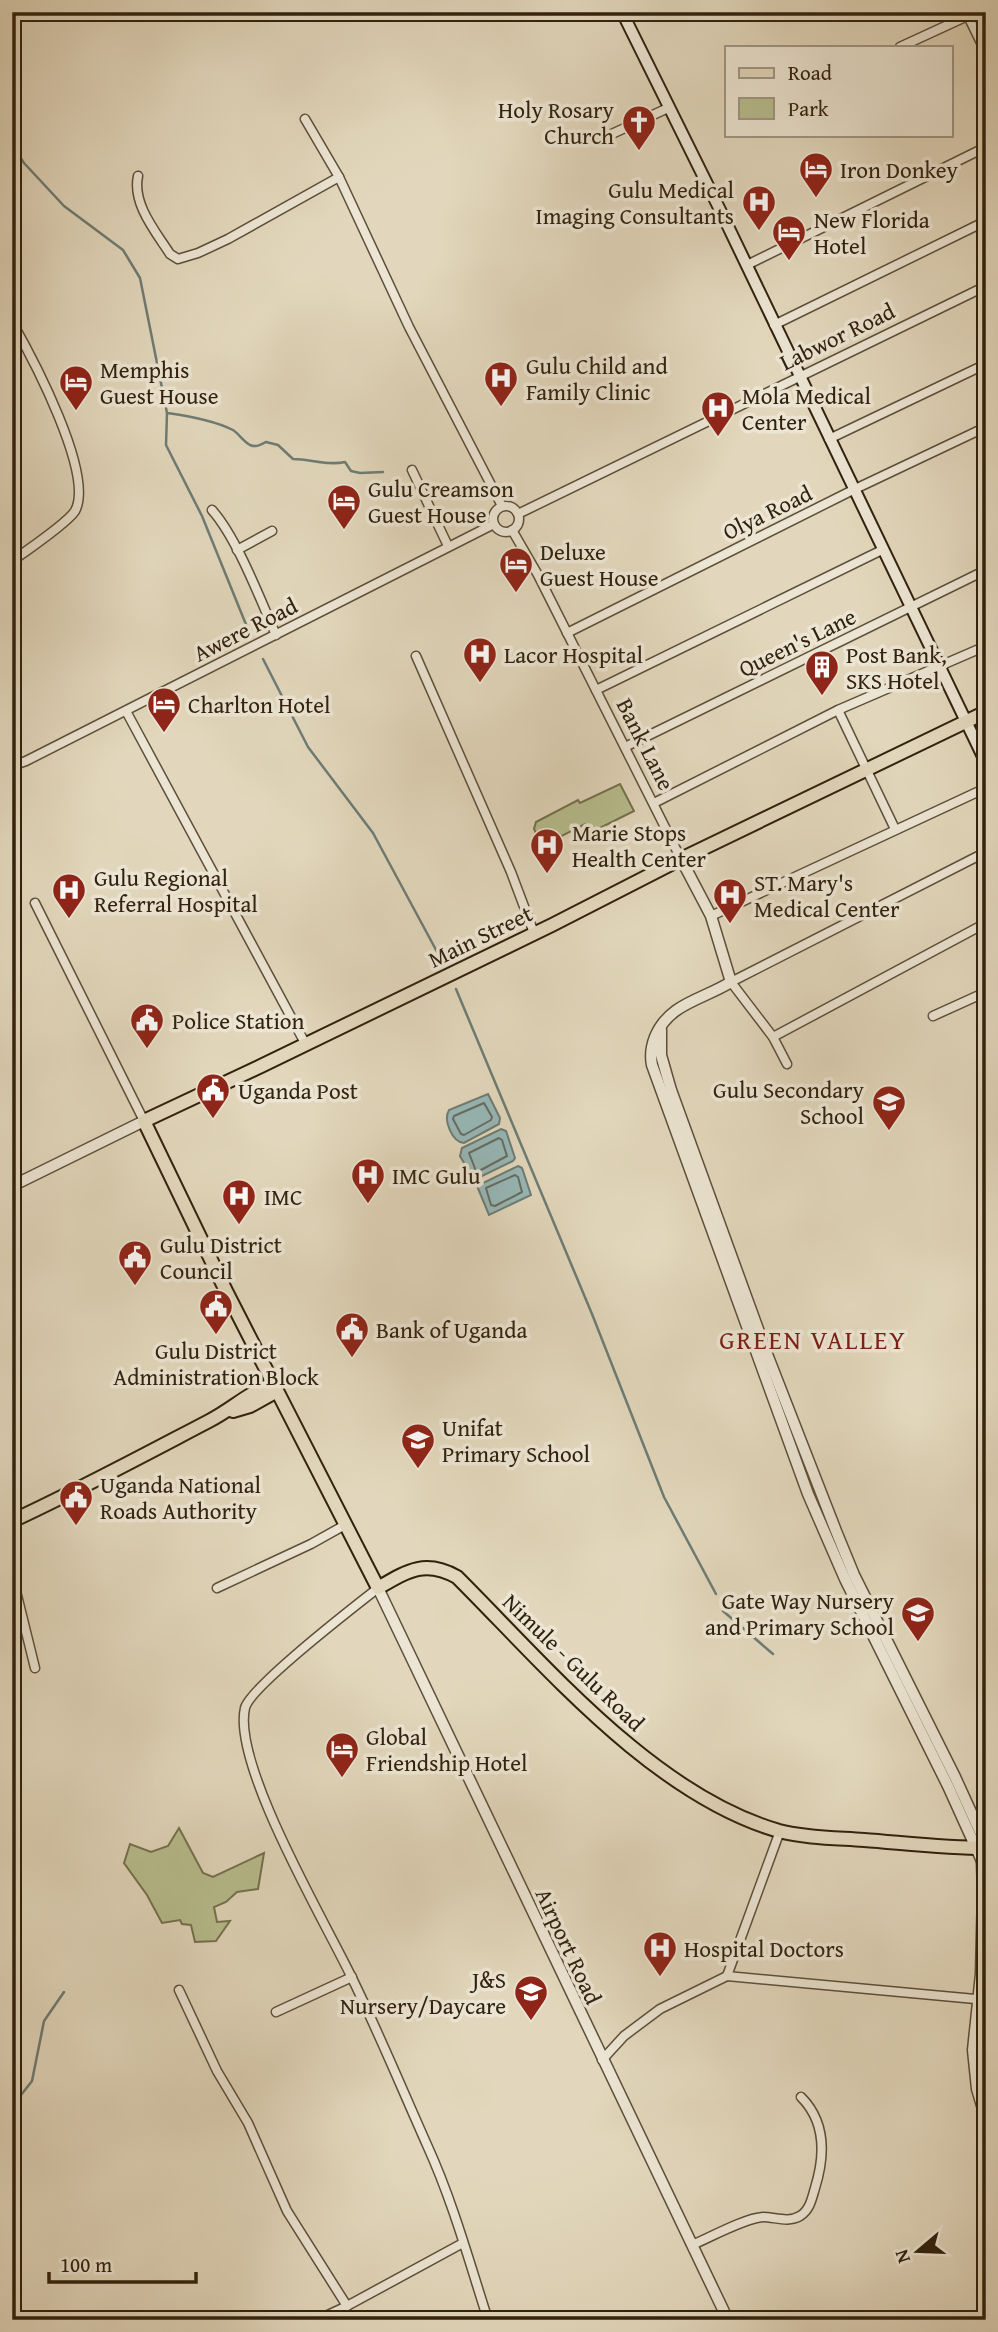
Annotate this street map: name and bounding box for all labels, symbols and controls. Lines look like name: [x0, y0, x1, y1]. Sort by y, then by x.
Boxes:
legend: [725, 46, 953, 136]
text: Road: [788, 57, 833, 88]
place label: Holy Rosary Church: [498, 93, 615, 152]
text: Park: [788, 93, 829, 124]
church icon: Holy Rosary Church: [620, 103, 658, 152]
hotel icon: Iron Donkey: [797, 150, 835, 199]
place label: Iron Donkey: [840, 153, 959, 186]
place label: Gulu Medical Imaging Consultants: [536, 173, 734, 232]
hospital icon: Gulu Medical Imaging Consultants: [740, 183, 778, 232]
place label: New Florida Hotel: [814, 203, 930, 262]
hotel icon: New Florida Hotel: [770, 213, 808, 262]
street label: Labwor Road: [774, 294, 901, 378]
place label: Gulu Child and Family Clinic: [526, 349, 668, 408]
place label: Memphis Guest House: [100, 353, 218, 412]
hospital icon: Gulu Child and Family Clinic: [482, 359, 520, 408]
hotel icon: Memphis Guest House: [57, 363, 95, 412]
place label: Mola Medical Center: [742, 379, 871, 438]
hospital icon: Mola Medical Center: [699, 389, 737, 438]
place label: Gulu Creamson Guest House: [368, 472, 514, 531]
street label: Olya Road: [717, 476, 818, 548]
hotel icon: Gulu Creamson Guest House: [325, 482, 363, 531]
place label: Deluxe Guest House: [540, 535, 658, 594]
hotel icon: Deluxe Guest House: [497, 545, 535, 594]
street label: Awere Road: [187, 588, 303, 669]
street label: Queen's Lane: [733, 599, 861, 685]
hospital icon: Lacor Hospital: [461, 635, 499, 684]
place label: Lacor Hospital: [504, 638, 643, 671]
place label: Post Bank, SKS Hotel: [846, 638, 947, 697]
building icon: Post Bank, SKS Hotel: [803, 648, 841, 697]
hotel icon: Charlton Hotel: [145, 685, 183, 734]
place label: Charlton Hotel: [188, 688, 330, 721]
street label: Bank Lane: [609, 692, 683, 796]
place label: Marie Stops Health Center: [572, 816, 707, 875]
hospital icon: Marie Stops Health Center: [528, 826, 566, 875]
place label: Gulu Regional Referral Hospital: [94, 861, 258, 920]
place label: ST. Mary's Medical Center: [754, 866, 900, 925]
hospital icon: Gulu Regional Referral Hospital: [50, 871, 88, 920]
hospital icon: ST. Mary's Medical Center: [711, 876, 749, 925]
street label: Main Street: [422, 897, 538, 975]
public building icon: Police Station: [128, 1001, 166, 1050]
place label: Police Station: [172, 1004, 305, 1037]
public building icon: Uganda Post: [194, 1071, 232, 1120]
place label: Gulu Secondary School: [713, 1073, 865, 1132]
place label: Uganda Post: [238, 1074, 358, 1107]
school or university icon: Gulu Secondary School: [870, 1083, 908, 1132]
hospital icon: IMC Gulu: [349, 1156, 387, 1205]
place label: IMC Gulu: [392, 1159, 481, 1192]
hospital icon: IMC: [220, 1177, 258, 1226]
place label: IMC: [264, 1180, 302, 1213]
place label: Gulu District Council: [160, 1228, 282, 1287]
public building icon: Gulu District Council: [116, 1238, 154, 1287]
public building icon: Gulu District Administration Block: [197, 1287, 235, 1336]
public building icon: Bank of Uganda: [333, 1310, 371, 1359]
place label: Bank of Uganda: [376, 1313, 527, 1346]
district label: GREEN VALLEY: [719, 1320, 907, 1359]
place label: Gulu District Administration Block: [113, 1334, 319, 1393]
place label: Unifat Primary School: [442, 1411, 590, 1470]
school or university icon: Unifat Primary School: [399, 1421, 437, 1470]
place label: Uganda National Roads Authority: [100, 1468, 261, 1527]
public building icon: Uganda National Roads Authority: [57, 1478, 95, 1527]
place label: Gate Way Nursery and Primary School: [705, 1584, 895, 1643]
street label: Nimule - Gulu Road: [496, 1585, 653, 1739]
school or university icon: Gate Way Nursery and Primary School: [899, 1594, 937, 1643]
place label: Global Friendship Hotel: [366, 1720, 527, 1779]
hotel icon: Global Friendship Hotel: [323, 1730, 361, 1779]
street label: Airport Road: [528, 1882, 611, 2010]
hospital icon: Hospital Doctors: [641, 1929, 679, 1978]
place label: Hospital Doctors: [684, 1932, 844, 1965]
place label: J&S Nursery/Daycare: [340, 1963, 506, 2022]
school or university icon: J&S Nursery/Daycare: [512, 1973, 550, 2022]
north arrow: [883, 2216, 953, 2286]
scale bar: [49, 2241, 196, 2285]
text: N: [887, 2246, 917, 2267]
text: 100 m: [60, 2249, 112, 2280]

